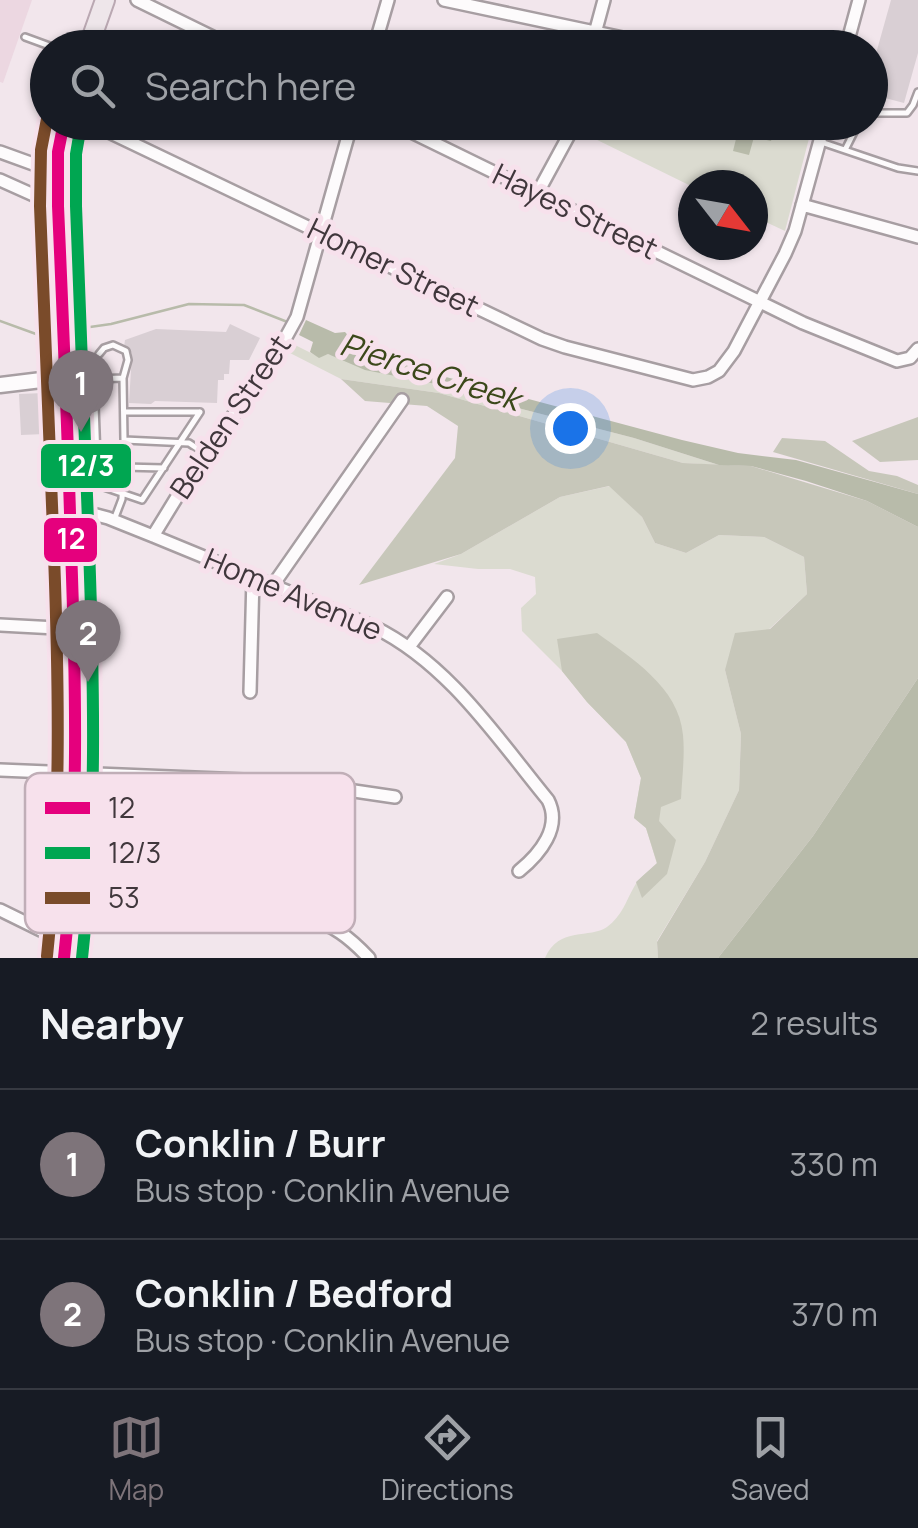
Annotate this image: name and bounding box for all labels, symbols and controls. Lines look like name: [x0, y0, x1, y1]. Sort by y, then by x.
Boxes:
search box: [30, 30, 888, 140]
icon: search: [65, 58, 120, 113]
text: Search here: [145, 59, 356, 111]
street label: Hayes Street: [486, 153, 665, 268]
north arrow: [678, 170, 768, 260]
street label: Homer Street: [301, 207, 486, 326]
water label: Pierce Creek: [335, 321, 530, 422]
street label: Belden Street: [160, 326, 300, 506]
pin: 1: [48, 350, 114, 432]
your location: [545, 403, 596, 454]
line badge: 12/3: [39, 442, 133, 490]
text: 12/3: [57, 446, 115, 484]
line badge: 12: [42, 516, 99, 564]
text: 12: [57, 519, 85, 557]
street label: Home Avenue: [198, 538, 389, 650]
pin: 2: [56, 600, 120, 682]
legend: [25, 773, 355, 933]
text: 12: [108, 788, 135, 826]
text: 12/3: [108, 833, 161, 871]
text: 53: [108, 878, 140, 916]
text: Nearby: [40, 994, 184, 1052]
text: 2 results: [751, 1001, 878, 1045]
text: Conklin / Burr: [135, 1116, 386, 1168]
text: 1: [65, 1142, 80, 1186]
text: 330 m: [790, 1142, 878, 1186]
text: Bus stop · Conklin Avenue: [135, 1168, 510, 1212]
text: Conklin / Bedford: [135, 1266, 453, 1318]
text: 2: [63, 1292, 82, 1336]
text: 370 m: [791, 1292, 878, 1336]
text: Bus stop · Conklin Avenue: [135, 1318, 510, 1362]
tab: Map: [108, 1410, 164, 1508]
tab: Directions: [381, 1410, 514, 1508]
tab: Saved: [731, 1410, 810, 1508]

